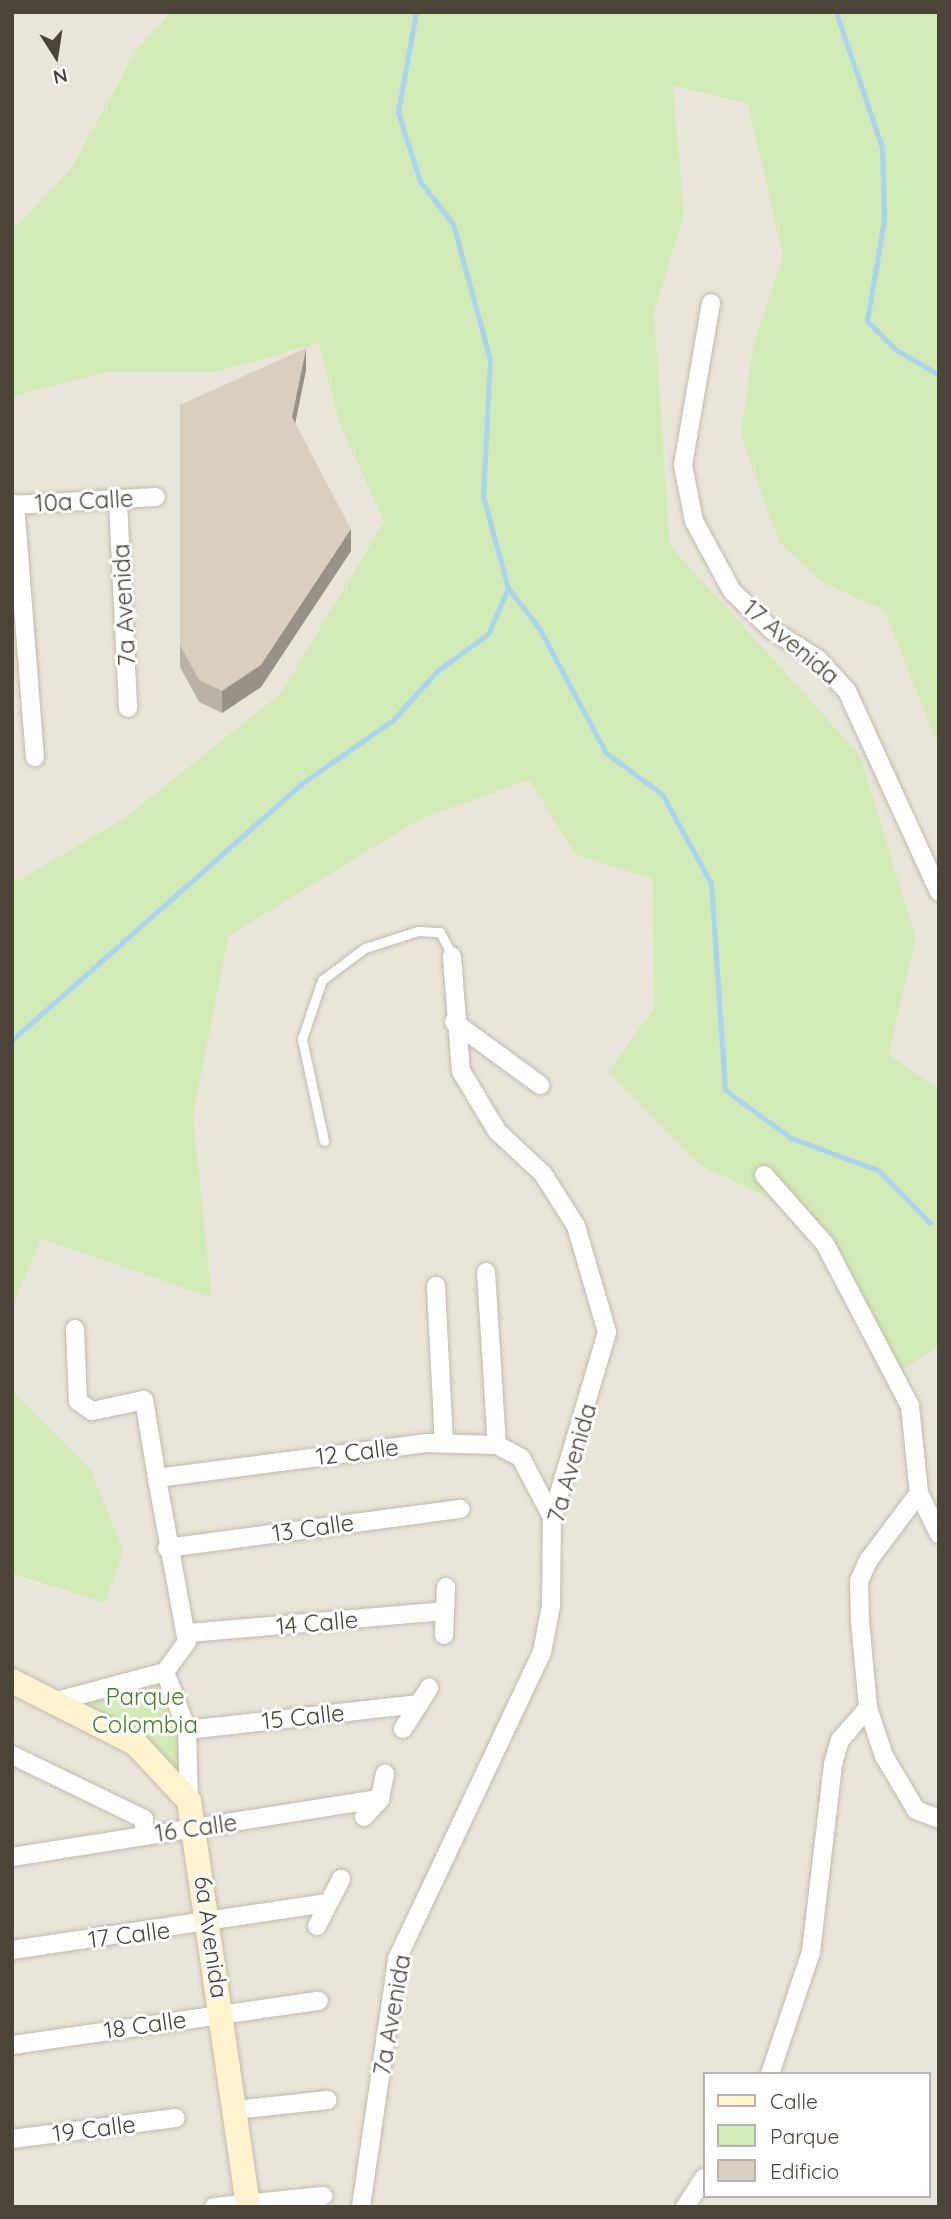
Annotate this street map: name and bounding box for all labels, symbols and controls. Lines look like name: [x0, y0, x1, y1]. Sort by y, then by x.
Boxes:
north arrow: [21, 21, 91, 91]
text: N: [51, 63, 70, 90]
street label: 10a Calle: [34, 484, 134, 518]
street label: 7a Avenida: [106, 543, 142, 667]
street label: 17 Avenida: [737, 593, 845, 691]
street label: 7a Avenida: [541, 1400, 603, 1526]
street label: 12 Calle: [314, 1433, 400, 1471]
street label: 13 Calle: [270, 1508, 356, 1548]
street label: 14 Calle: [275, 1605, 359, 1641]
park label: Parque Colombia: [92, 1683, 198, 1739]
street label: 15 Calle: [260, 1698, 346, 1736]
street label: 16 Calle: [153, 1808, 239, 1848]
street label: 6a Avenida: [188, 1874, 234, 2000]
street label: 17 Calle: [86, 1916, 172, 1954]
street label: 7a Avenida: [367, 1952, 417, 2078]
street label: 18 Calle: [102, 2005, 188, 2045]
legend: [702, 2072, 930, 2198]
text: Calle: [770, 2088, 818, 2114]
street label: 19 Calle: [51, 2110, 137, 2148]
text: Parque: [770, 2123, 839, 2149]
text: Edificio: [770, 2158, 839, 2184]

